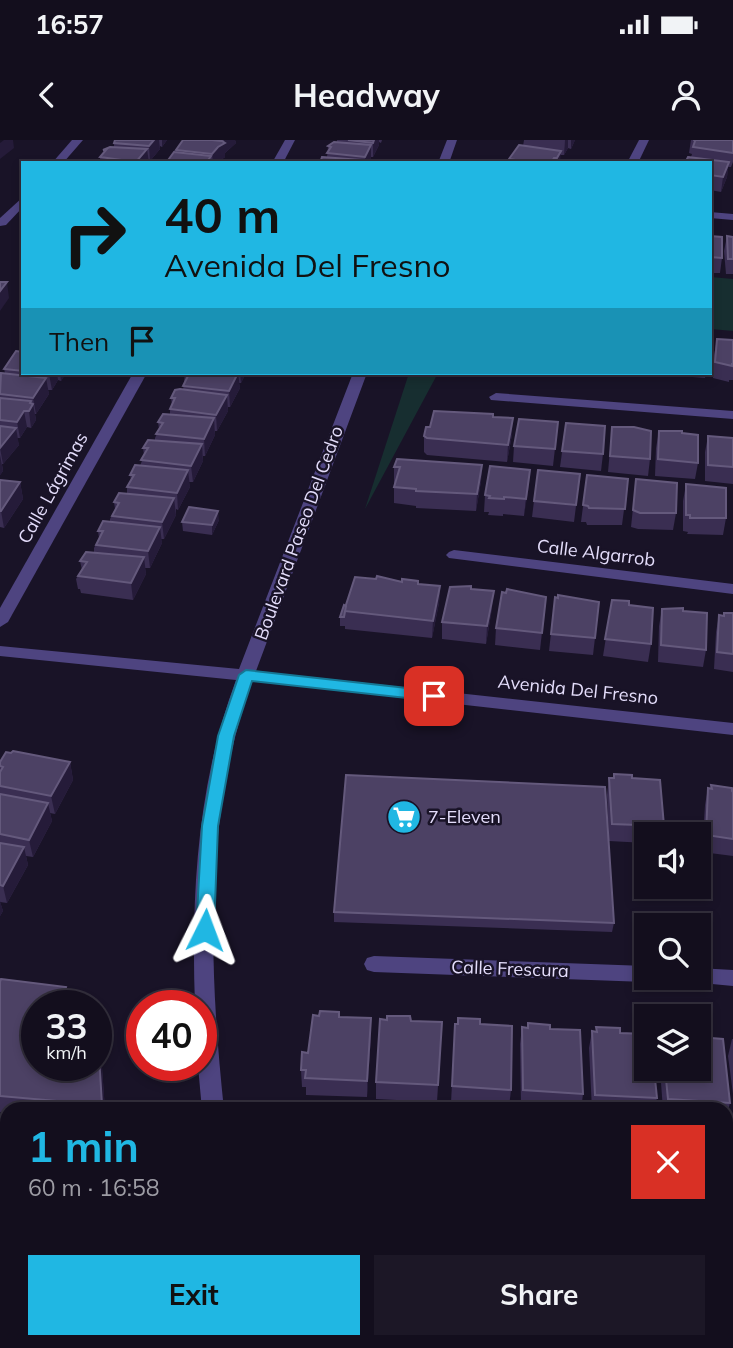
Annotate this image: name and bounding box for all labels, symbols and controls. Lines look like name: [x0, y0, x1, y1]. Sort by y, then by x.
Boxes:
text: 16:57: [35, 8, 104, 41]
text: Headway: [293, 75, 440, 115]
icon: back: [28, 76, 66, 114]
icon: person: [667, 76, 705, 114]
text: 40 m: [164, 184, 280, 245]
icon: right: [49, 189, 140, 280]
text: Avenida Del Fresno: [164, 245, 451, 285]
icon: arrive: [123, 322, 161, 360]
text: Then: [49, 325, 109, 358]
street label: Boulevard Paseo Del Cedro: [249, 423, 348, 643]
street label: Calle Lágrimas: [13, 428, 93, 547]
street label: Calle Algarrob: [536, 534, 657, 571]
pin: [404, 666, 464, 726]
street label: Avenida Del Fresno: [497, 670, 659, 709]
icon: arrive: [415, 677, 453, 715]
supermarket icon: 7-Eleven: [385, 798, 423, 836]
place label: 7-Eleven: [428, 805, 501, 828]
map controls: [634, 822, 711, 1081]
button: sound: [634, 822, 711, 899]
position arrow: [168, 893, 242, 967]
button: search: [634, 913, 711, 990]
street label: Calle Frescura: [451, 955, 569, 982]
speed limit sign: 40: [126, 990, 217, 1081]
text: 33: [45, 1004, 88, 1048]
button: layers: [634, 1004, 711, 1081]
text: km/h: [46, 1041, 87, 1064]
text: 1 min: [28, 1120, 139, 1173]
button: close: [631, 1125, 705, 1199]
text: 60 m · 16:58: [28, 1173, 160, 1202]
button: Exit: [28, 1255, 360, 1335]
button: Share: [374, 1255, 705, 1335]

